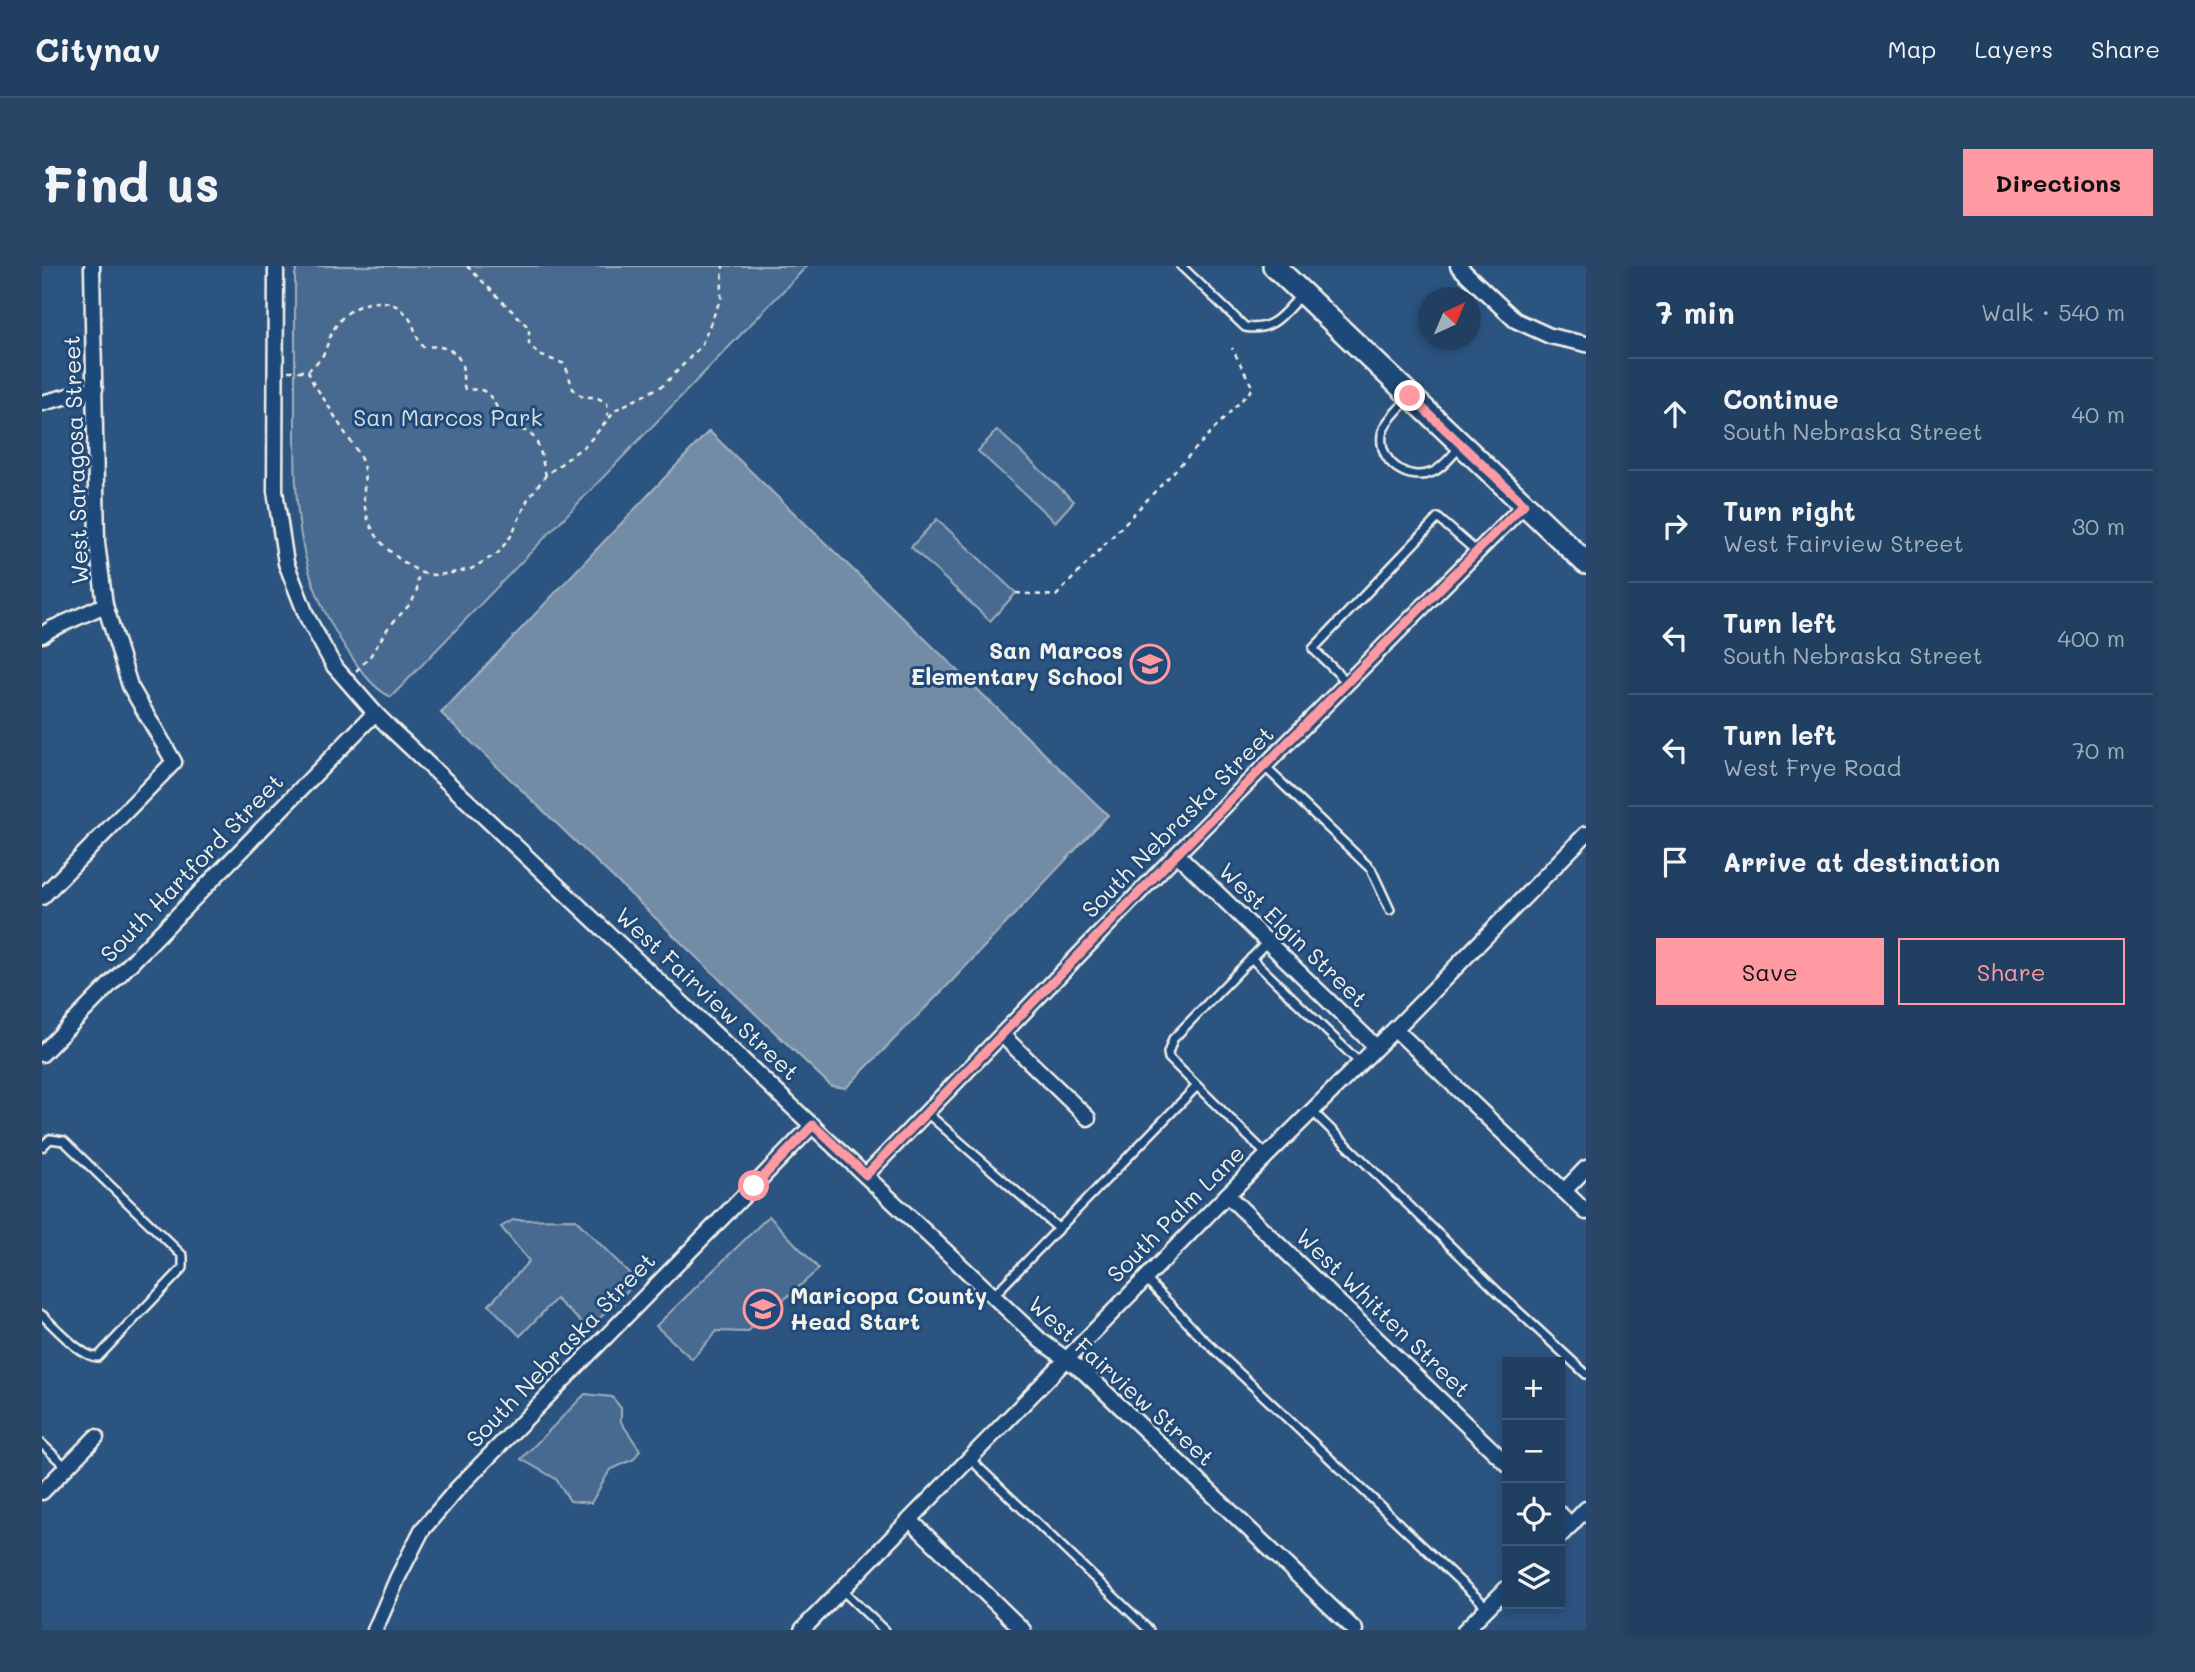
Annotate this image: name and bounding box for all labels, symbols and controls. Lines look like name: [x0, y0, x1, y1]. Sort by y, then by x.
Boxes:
text: Citynav: [35, 27, 160, 70]
text: Map: [1888, 33, 1936, 64]
text: Layers: [1974, 33, 2053, 64]
text: Share: [2091, 33, 2160, 64]
button: Directions: [1963, 149, 2153, 216]
text: Find us: [42, 151, 220, 214]
north arrow: [1418, 287, 1481, 350]
text: 7 min: [1656, 292, 1735, 332]
text: Walk · 540 m: [1981, 297, 2125, 327]
street label: West Saragosa Street: [56, 335, 94, 585]
route end: [1394, 380, 1425, 411]
text: Continue: [1723, 382, 1839, 416]
icon: ahead: [1656, 395, 1694, 433]
text: 40 m: [2072, 399, 2125, 429]
park label: San Marcos Park: [353, 402, 543, 432]
text: South Nebraska Street: [1723, 416, 1983, 446]
text: Turn right: [1723, 494, 1856, 528]
icon: right: [1656, 507, 1694, 545]
text: 30 m: [2072, 511, 2125, 541]
text: West Fairview Street: [1723, 528, 1964, 558]
text: Turn left: [1723, 606, 1836, 640]
icon: left: [1656, 619, 1694, 657]
text: 400 m: [2057, 623, 2125, 653]
place label: San Marcos Elementary School: [910, 635, 1123, 691]
text: South Nebraska Street: [1723, 640, 1983, 670]
school or university icon: San Marcos Elementary School: [1129, 643, 1171, 685]
text: Turn left: [1723, 718, 1836, 752]
street label: South Nebraska Street: [1075, 719, 1280, 924]
icon: left: [1656, 731, 1694, 769]
text: 70 m: [2072, 735, 2125, 765]
text: West Frye Road: [1723, 752, 1901, 782]
street label: South Hartford Street: [93, 766, 289, 968]
icon: arrive: [1656, 843, 1694, 881]
text: Arrive at destination: [1723, 845, 2000, 879]
street label: West Elgin Street: [1213, 856, 1375, 1013]
street label: West Fairview Street: [609, 900, 806, 1086]
button: Save: [1656, 938, 1884, 1005]
button: Share: [1898, 938, 2125, 1005]
street label: South Palm Lane: [1100, 1138, 1251, 1289]
route start: [738, 1170, 769, 1201]
street label: West Whitten Street: [1290, 1221, 1477, 1403]
street label: South Nebraska Street: [459, 1245, 661, 1453]
place label: Maricopa County Head Start: [790, 1280, 987, 1336]
school or university icon: Maricopa County Head Start: [742, 1288, 784, 1330]
street label: West Fairview Street: [1022, 1289, 1221, 1472]
map controls: [1502, 1357, 1565, 1609]
button: +: [1502, 1357, 1565, 1420]
button: −: [1502, 1420, 1565, 1483]
button: locate: [1502, 1483, 1565, 1546]
button: layers: [1502, 1546, 1565, 1609]

